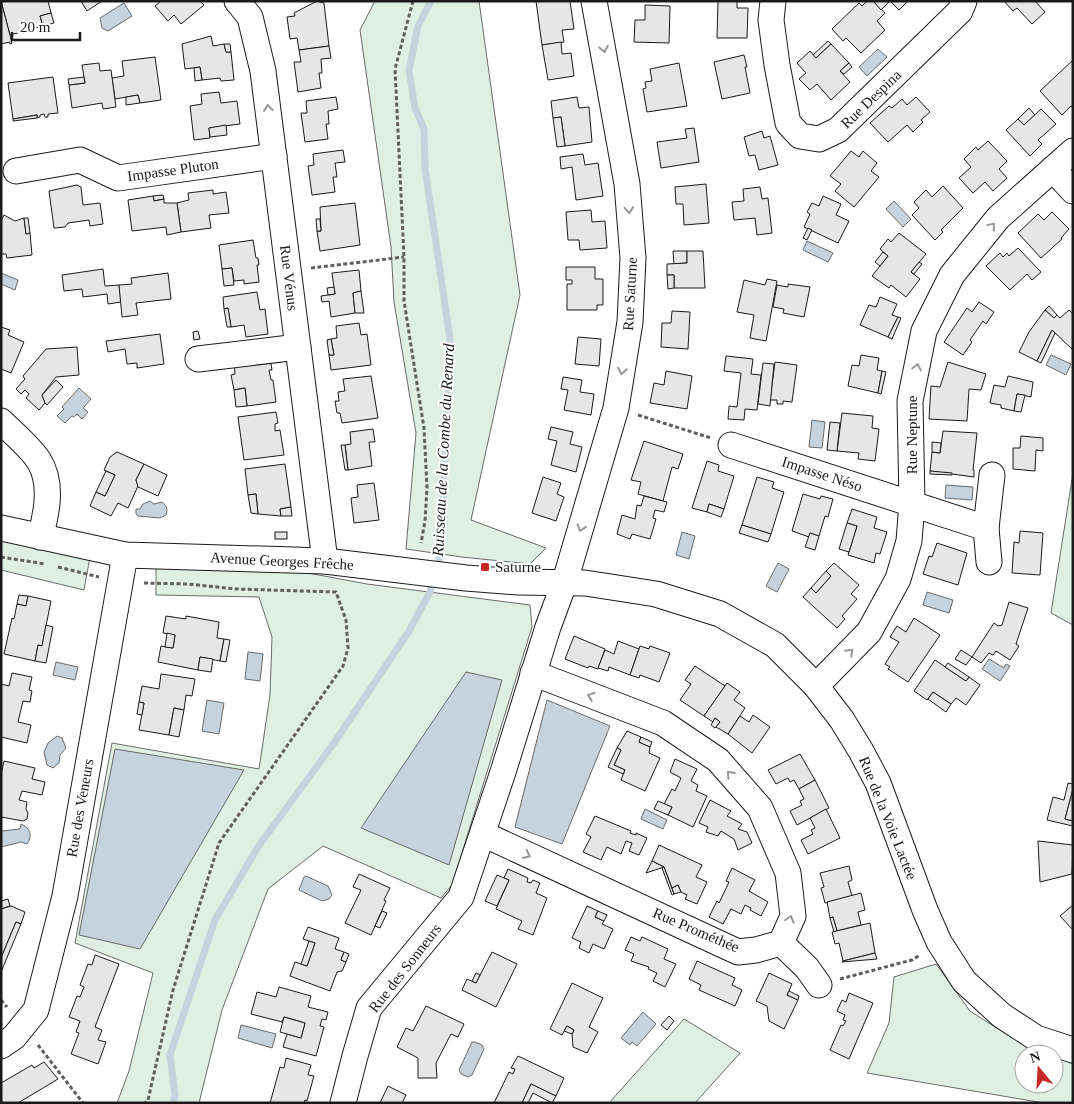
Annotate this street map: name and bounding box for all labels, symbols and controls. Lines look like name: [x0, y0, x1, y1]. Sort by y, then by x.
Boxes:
scale bar: [12, 10, 80, 42]
text: 20 m: [20, 19, 51, 35]
one-way arrow: [598, 45, 608, 54]
street label: Rue Despina: [838, 66, 905, 132]
one-way arrow: [263, 104, 274, 112]
street label: Impasse Pluton: [126, 156, 220, 184]
one-way arrow: [623, 206, 634, 214]
one-way arrow: [987, 223, 995, 232]
street label: Rue Vénus: [277, 244, 301, 312]
street label: Rue Saturne: [620, 256, 640, 331]
water label: Ruisseau de la Combe du Renard: [429, 342, 457, 558]
one-way arrow: [911, 362, 922, 371]
one-way arrow: [617, 368, 628, 376]
street label: Rue Neptune: [904, 395, 920, 474]
street label: Impasse Néso: [780, 453, 864, 495]
one-way arrow: [577, 524, 587, 532]
street label: Avenue Georges Frêche: [210, 549, 354, 573]
place label: Saturne: [495, 559, 541, 575]
marker: Saturne: [479, 561, 491, 573]
one-way arrow: [845, 648, 854, 657]
one-way arrow: [587, 691, 595, 701]
street label: Rue de la Voie Lactée: [856, 754, 920, 882]
street label: Rue des Veneurs: [63, 757, 97, 858]
one-way arrow: [727, 771, 736, 780]
one-way arrow: [522, 848, 531, 859]
street label: Rue Prométhée: [651, 905, 742, 955]
one-way arrow: [785, 915, 795, 924]
street label: Rue des Sonneurs: [366, 921, 444, 1015]
north arrow: [1014, 1044, 1064, 1094]
text: N: [1028, 1048, 1042, 1066]

